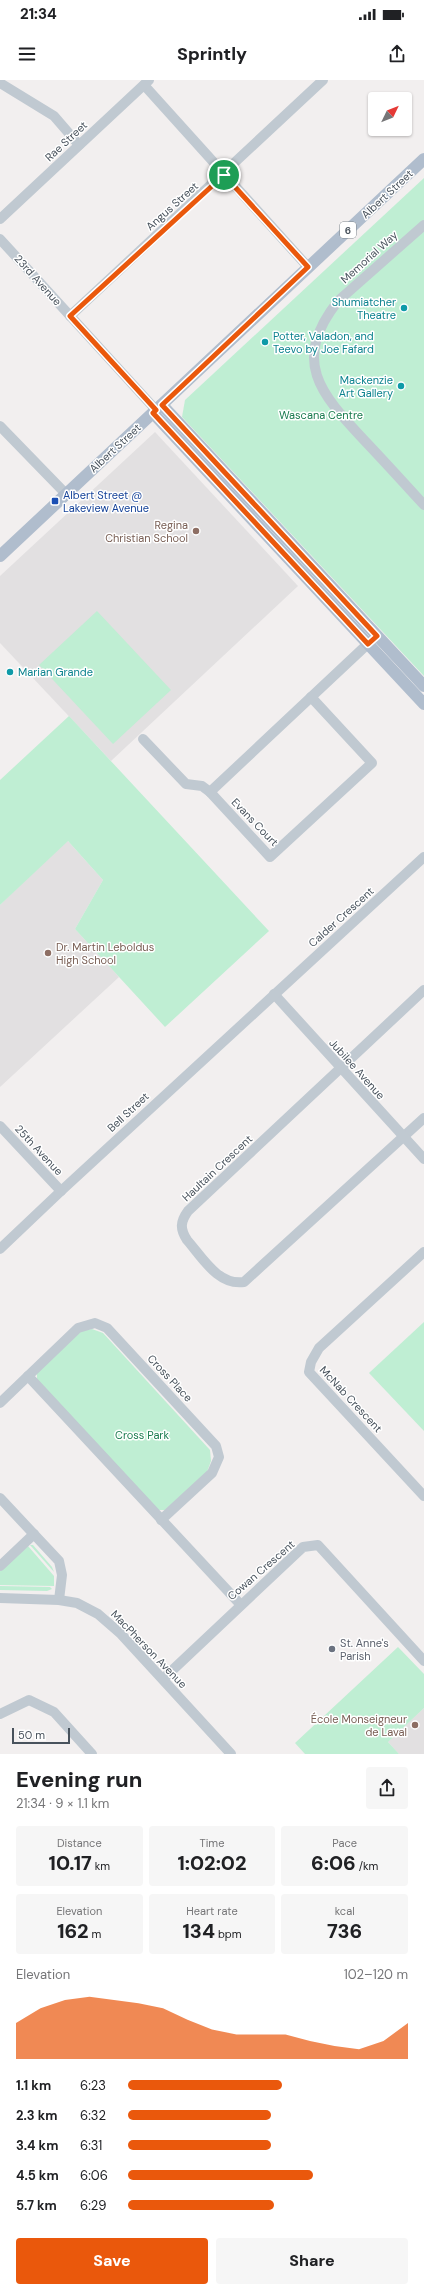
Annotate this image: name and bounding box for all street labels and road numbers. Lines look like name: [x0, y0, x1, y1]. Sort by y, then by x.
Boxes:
street label: Rae Street: [42, 118, 90, 164]
street label: Albert Street: [358, 167, 416, 221]
street label: Angus Street: [143, 179, 201, 233]
road number: 6: [340, 222, 356, 238]
street label: Memorial Way: [338, 228, 400, 286]
street label: 23rd Avenue: [11, 252, 65, 308]
street label: Albert Street: [86, 421, 144, 475]
street label: Evans Court: [229, 795, 281, 849]
street label: Calder Crescent: [305, 884, 377, 950]
street label: Jubilee Avenue: [326, 1036, 388, 1102]
street label: Bell Street: [104, 1089, 152, 1135]
street label: 25th Avenue: [12, 1122, 66, 1178]
street label: Haultain Crescent: [179, 1132, 255, 1204]
street label: Cross Place: [145, 1351, 195, 1405]
street label: McNab Crescent: [317, 1363, 385, 1435]
street label: Cowan Crescent: [225, 1537, 297, 1603]
street label: MacPherson Avenue: [108, 1607, 190, 1691]

